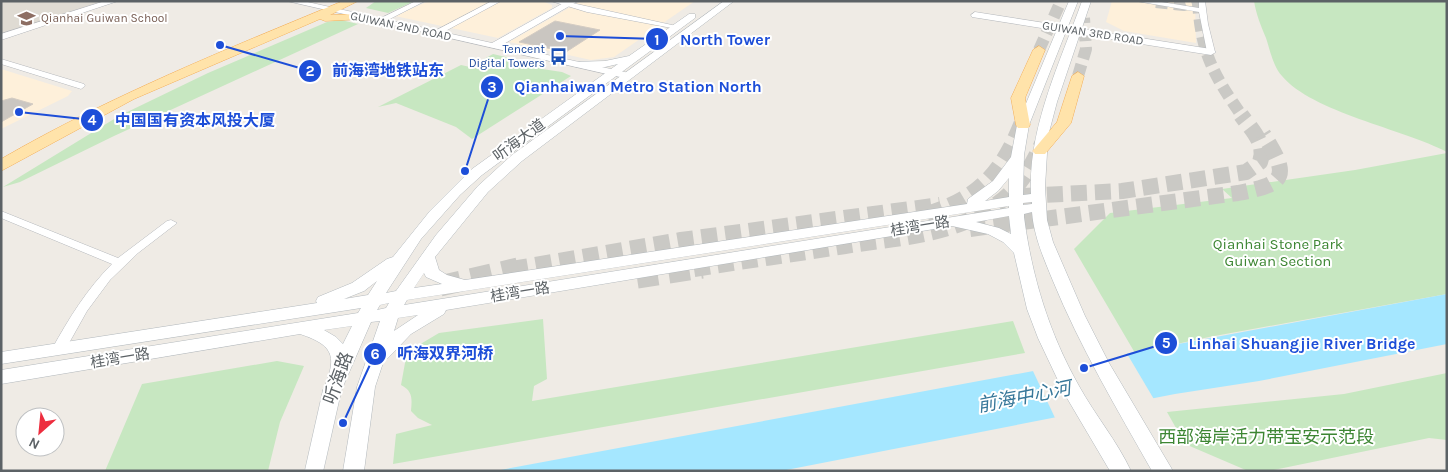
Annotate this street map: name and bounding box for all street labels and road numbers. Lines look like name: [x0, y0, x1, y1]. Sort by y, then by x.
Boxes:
street label: GUIWAN 2ND ROAD: [349, 8, 453, 44]
street label: GUIWAN 3RD ROAD: [1041, 18, 1145, 48]
street label: 听海大道: [489, 115, 549, 165]
street label: 桂湾一路: [889, 212, 951, 240]
street label: 桂湾一路: [489, 278, 551, 306]
street label: 桂湾一路: [89, 344, 151, 372]
street label: 听海路: [318, 349, 358, 407]

